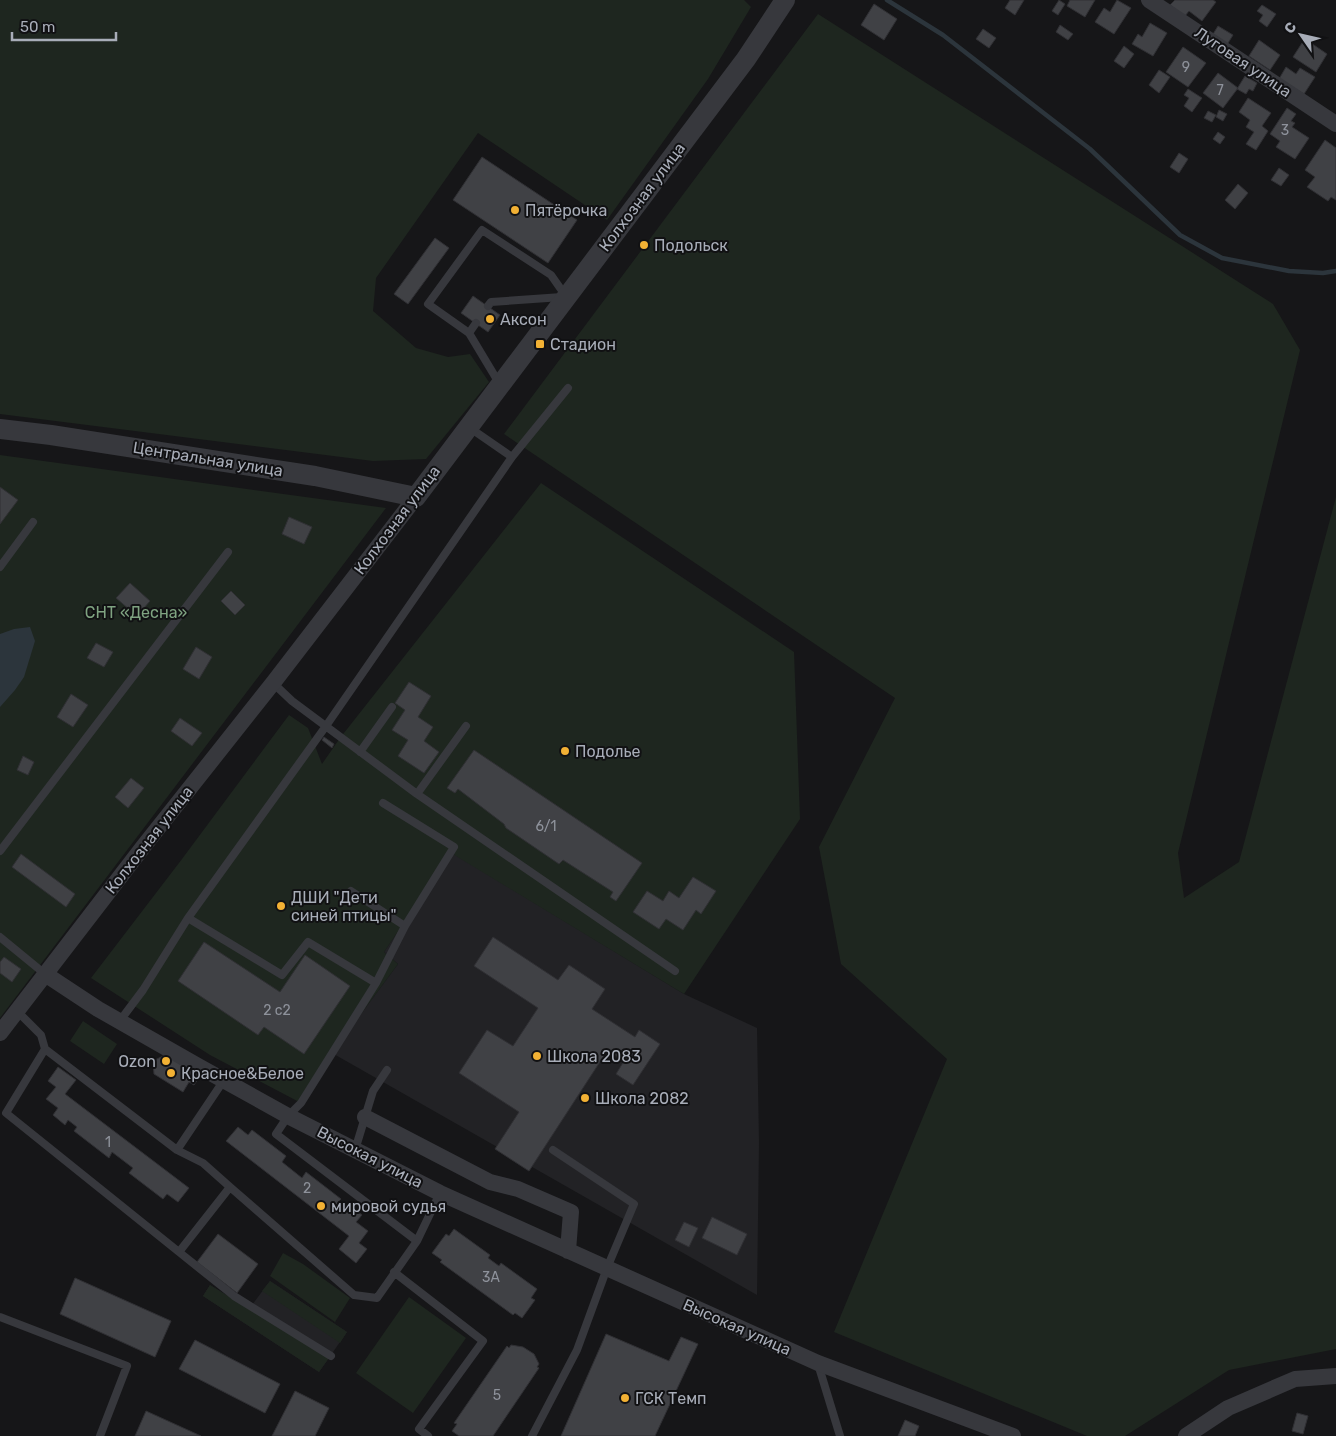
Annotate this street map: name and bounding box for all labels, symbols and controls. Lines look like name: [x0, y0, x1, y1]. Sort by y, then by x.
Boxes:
scale bar: [12, 10, 116, 42]
north arrow: [1276, 10, 1326, 60]
text: 50 m: [20, 18, 55, 36]
text: С: [1281, 19, 1301, 37]
street label: Луговая улица: [1191, 23, 1295, 101]
house number: 9: [1182, 59, 1190, 76]
house number: 7: [1216, 82, 1224, 99]
house number: 3: [1281, 122, 1289, 139]
street label: Колхозная улица: [595, 139, 689, 255]
place label: Пятёрочка: [525, 201, 607, 220]
marker: Пятёрочка: [509, 204, 521, 216]
place label: Подольск: [654, 236, 728, 255]
marker: Подольск: [638, 239, 650, 251]
place label: Аксон: [500, 310, 547, 329]
marker: Аксон: [484, 313, 496, 325]
place label: Стадион: [550, 335, 616, 354]
marker: Стадион: [534, 338, 546, 350]
street label: Центральная улица: [132, 438, 284, 480]
street label: Колхозная улица: [350, 462, 444, 578]
park label: СНТ «Десна»: [85, 603, 187, 622]
place label: Подолье: [575, 742, 641, 761]
marker: Подолье: [559, 745, 571, 757]
street label: Колхозная улица: [101, 782, 197, 898]
house number: 6/1: [535, 818, 557, 835]
place label: ДШИ "Дети синей птицы": [291, 888, 396, 925]
marker: ДШИ "Дети синей птицы": [275, 900, 287, 912]
house number: 2 с2: [263, 1002, 291, 1019]
place label: Школа 2083: [547, 1047, 641, 1066]
marker: Школа 2083: [531, 1050, 543, 1062]
place label: Ozon: [118, 1052, 156, 1071]
marker: Ozon: [160, 1055, 172, 1067]
place label: Красное&Белое: [181, 1064, 304, 1083]
marker: Красное&Белое: [165, 1067, 177, 1079]
place label: Школа 2082: [595, 1089, 689, 1108]
marker: Школа 2082: [579, 1092, 591, 1104]
street label: Высокая улица: [314, 1122, 426, 1192]
house number: 1: [105, 1134, 111, 1151]
house number: 2: [303, 1180, 311, 1197]
place label: мировой судья: [331, 1197, 446, 1216]
marker: мировой судья: [315, 1200, 327, 1212]
house number: 3А: [482, 1269, 501, 1286]
street label: Высокая улица: [680, 1295, 794, 1359]
house number: 5: [493, 1387, 501, 1404]
place label: ГСК Темп: [635, 1389, 707, 1408]
marker: ГСК Темп: [619, 1392, 631, 1404]

